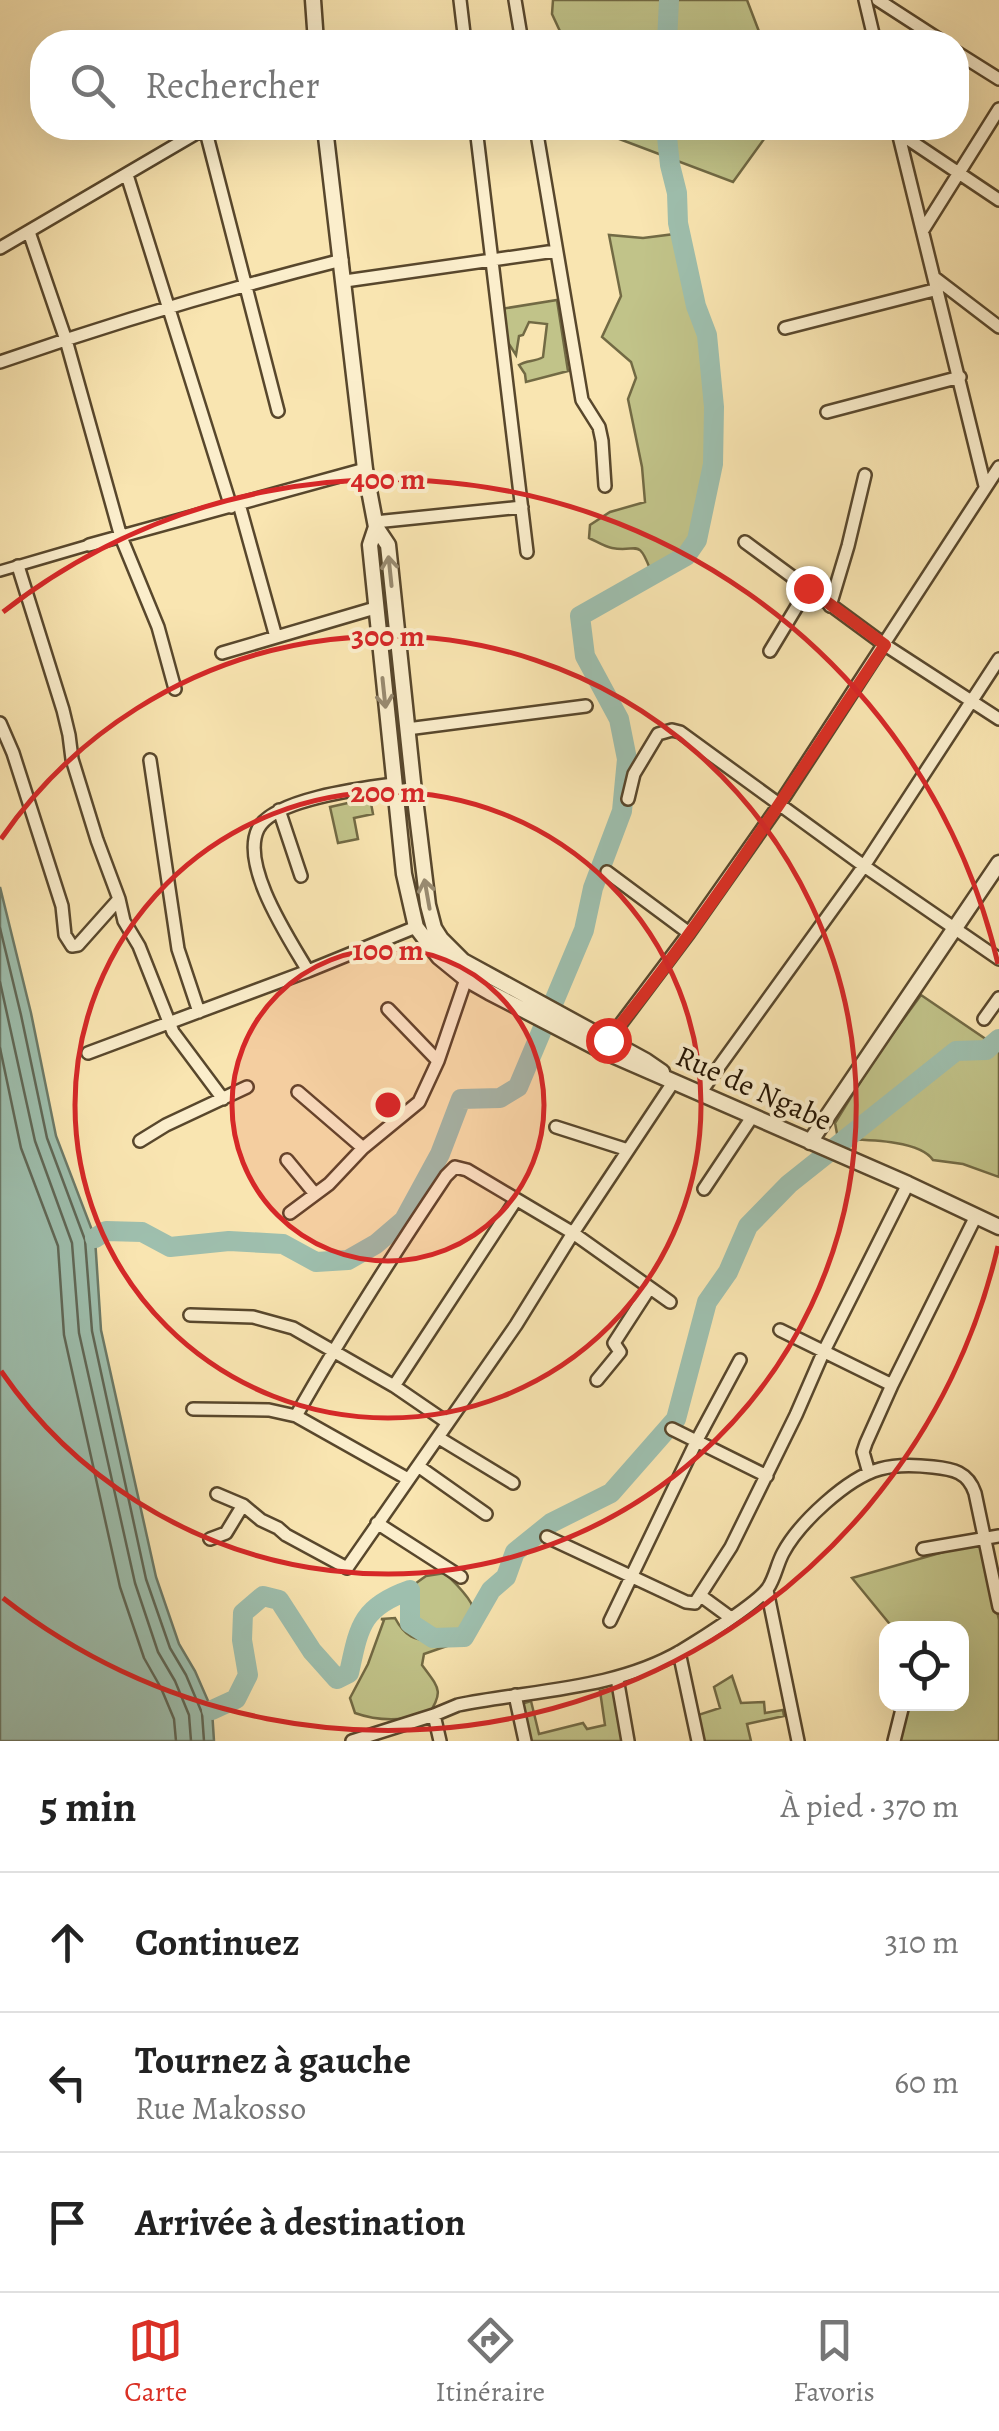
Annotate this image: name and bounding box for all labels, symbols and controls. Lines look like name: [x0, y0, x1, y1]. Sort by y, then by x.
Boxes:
search box: [30, 30, 969, 140]
icon: search: [65, 58, 120, 113]
text: Rechercher: [145, 59, 320, 111]
text: 400 m: [351, 459, 425, 499]
one-way arrow: [380, 555, 399, 587]
route end: [786, 566, 832, 612]
text: 300 m: [351, 616, 425, 656]
one-way arrow: [375, 676, 394, 708]
text: 200 m: [350, 772, 426, 812]
one-way arrow: [417, 878, 436, 910]
text: 100 m: [352, 930, 424, 970]
route start: [586, 1018, 632, 1064]
street label: Rue de Ngabe: [670, 1036, 838, 1140]
centre of rings: [370, 1087, 406, 1123]
map controls: [879, 1621, 969, 1711]
button: locate: [879, 1621, 969, 1711]
text: 5 min: [40, 1778, 136, 1835]
text: À pied · 370 m: [781, 1784, 959, 1828]
icon: ahead: [40, 1915, 95, 1970]
text: Continuez: [135, 1916, 300, 1968]
text: 310 m: [885, 1920, 959, 1964]
text: Tournez à gauche: [135, 2034, 411, 2086]
icon: left: [40, 2055, 95, 2110]
text: 60 m: [894, 2060, 959, 2104]
text: Rue Makosso: [135, 2086, 306, 2130]
icon: arrive: [40, 2195, 95, 2250]
text: Arrivée à destination: [135, 2196, 466, 2248]
tab: Carte: [124, 2313, 187, 2411]
tab: Itinéraire: [436, 2313, 545, 2411]
tab: Favoris: [793, 2313, 875, 2411]

